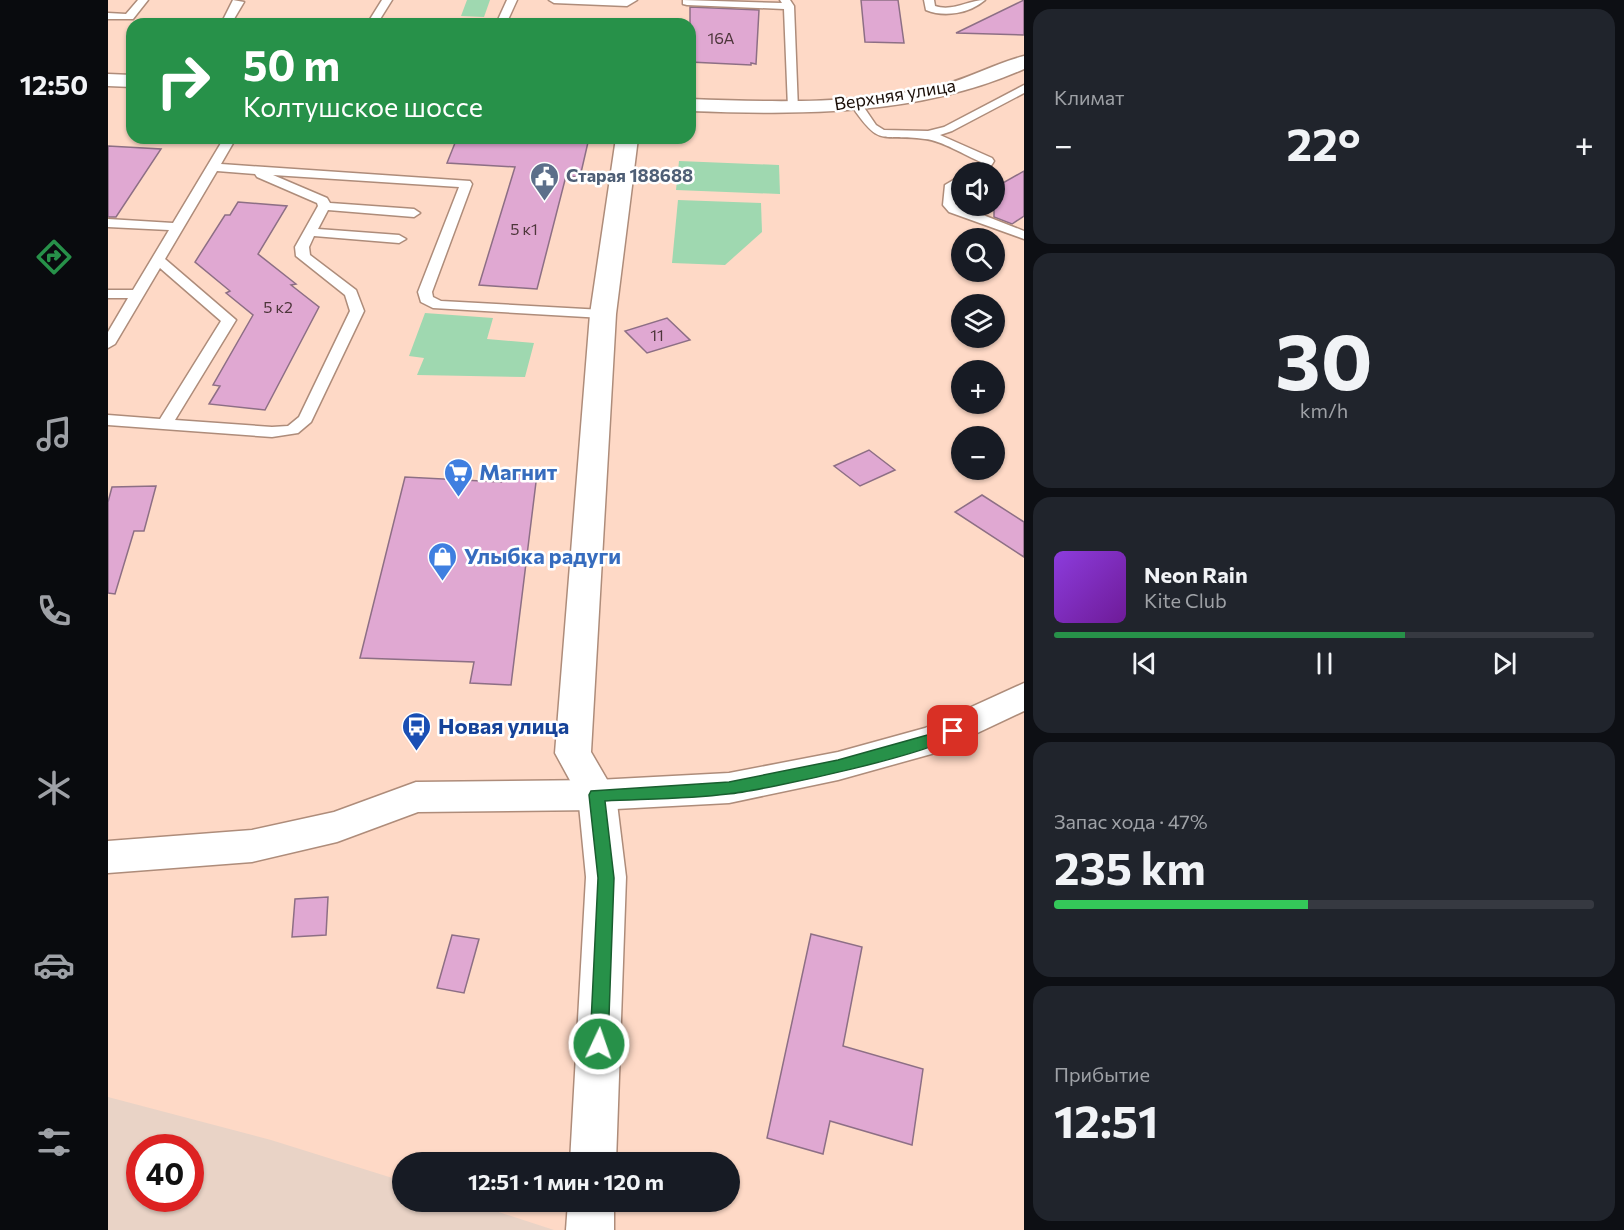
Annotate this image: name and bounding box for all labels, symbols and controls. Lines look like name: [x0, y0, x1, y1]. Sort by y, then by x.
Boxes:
house number: 16А: [707, 28, 735, 47]
text: 50 m: [243, 38, 340, 90]
icon: right: [144, 42, 222, 120]
text: 12:50: [20, 68, 88, 101]
street label: Верхняя улица: [833, 74, 957, 114]
text: Климат: [1054, 85, 1124, 109]
text: Колтушское шоссе: [243, 90, 483, 123]
text: 22°: [1287, 115, 1361, 170]
text: −: [1054, 123, 1073, 164]
text: +: [1575, 123, 1594, 164]
public building icon: Старая 188688: [529, 160, 561, 202]
map controls: [951, 162, 1005, 480]
button: sound: [951, 162, 1005, 216]
place label: Старая 188688: [566, 164, 693, 186]
house number: 5 к1: [510, 219, 538, 238]
button: search: [951, 228, 1005, 282]
icon: directions: [33, 236, 75, 278]
button: layers: [951, 294, 1005, 348]
house number: 5 к2: [263, 297, 293, 316]
text: 30: [1275, 311, 1373, 406]
house number: 11: [650, 325, 664, 344]
button: +: [951, 360, 1005, 414]
text: km/h: [1300, 398, 1348, 422]
icon: music: [33, 413, 75, 455]
button: −: [951, 426, 1005, 480]
supermarket icon: Магнит: [442, 456, 474, 498]
place label: Магнит: [479, 458, 558, 485]
shop icon: Улыбка радуги: [427, 540, 459, 582]
place label: Улыбка радуги: [464, 542, 621, 569]
text: Neon Rain: [1144, 561, 1248, 588]
text: Kite Club: [1144, 588, 1227, 612]
icon: phone: [33, 590, 75, 632]
icon: previous: [1128, 647, 1161, 680]
icon: pause: [1308, 647, 1341, 680]
icon: next: [1488, 647, 1521, 680]
pin: [927, 705, 978, 756]
bus stop icon: Новая улица: [401, 710, 433, 752]
place label: Новая улица: [438, 712, 569, 739]
icon: arrive: [936, 714, 969, 747]
icon: climate: [33, 767, 75, 809]
text: Запас хода · 47%: [1054, 809, 1208, 833]
text: 235 km: [1054, 839, 1206, 894]
icon: car: [33, 944, 75, 986]
position arrow: [567, 1012, 631, 1076]
text: Прибытие: [1054, 1062, 1150, 1086]
text: 12:51: [1054, 1092, 1158, 1147]
icon: filters: [33, 1121, 75, 1163]
speed limit sign: 40: [126, 1134, 204, 1212]
text: 12:51 · 1 мин · 120 m: [468, 1168, 664, 1195]

